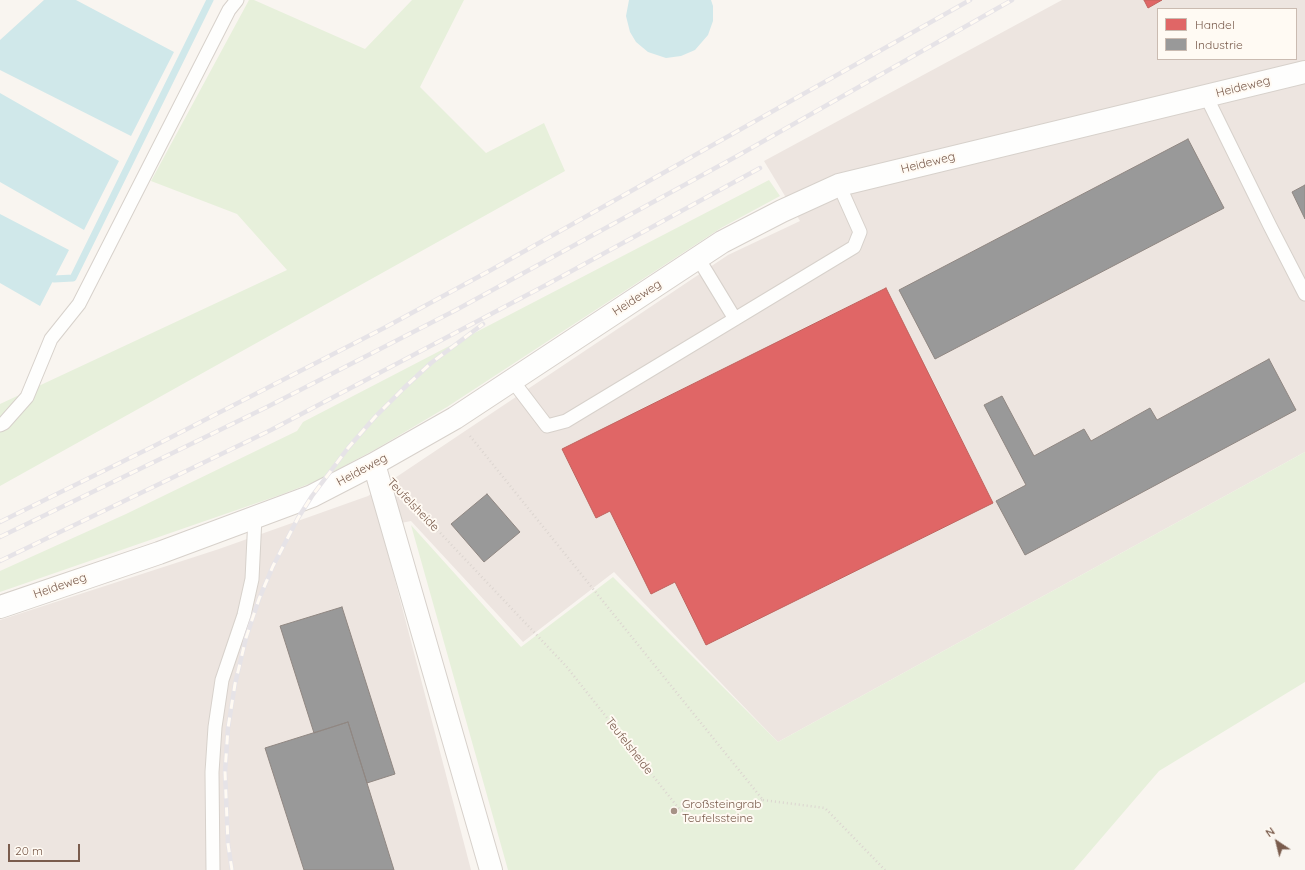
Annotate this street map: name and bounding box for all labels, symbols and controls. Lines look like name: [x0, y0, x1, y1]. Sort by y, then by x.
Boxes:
legend: [1157, 8, 1297, 60]
text: Handel: [1195, 17, 1235, 32]
text: Industrie: [1195, 37, 1243, 52]
street label: Heideweg: [1214, 73, 1272, 101]
street label: Heideweg: [899, 149, 957, 177]
street label: Heideweg: [610, 277, 664, 319]
street label: Heideweg: [334, 451, 390, 489]
street label: Teufelsheide: [384, 475, 442, 535]
street label: Heideweg: [32, 570, 88, 602]
street label: Teufelsheide: [602, 715, 656, 777]
place label: Großsteingrab Teufelssteine: [682, 797, 762, 825]
marker: Großsteingrab Teufelssteine: [669, 806, 679, 816]
north arrow: [1257, 822, 1297, 862]
text: N: [1263, 824, 1277, 840]
scale bar: [10, 836, 82, 862]
text: 20 m: [15, 843, 43, 858]

